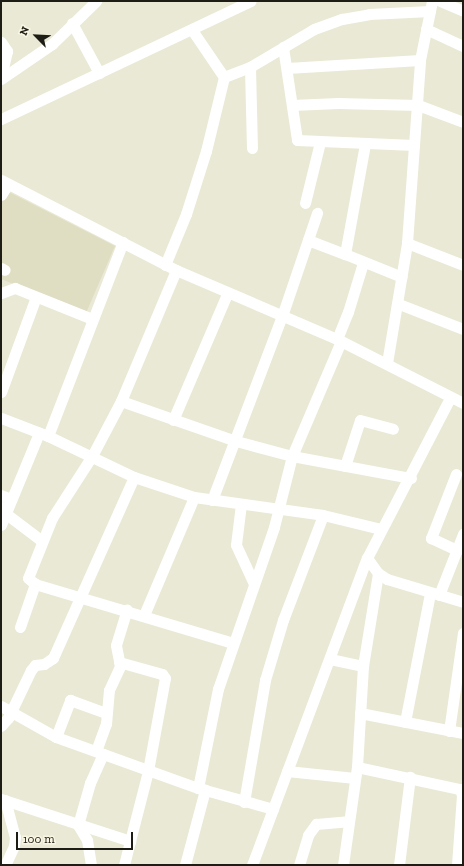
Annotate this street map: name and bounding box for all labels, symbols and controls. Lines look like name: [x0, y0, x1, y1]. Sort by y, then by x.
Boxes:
north arrow: [16, 16, 56, 56]
text: N: [17, 24, 32, 37]
scale bar: [18, 824, 135, 850]
text: 100 m: [23, 832, 55, 846]

